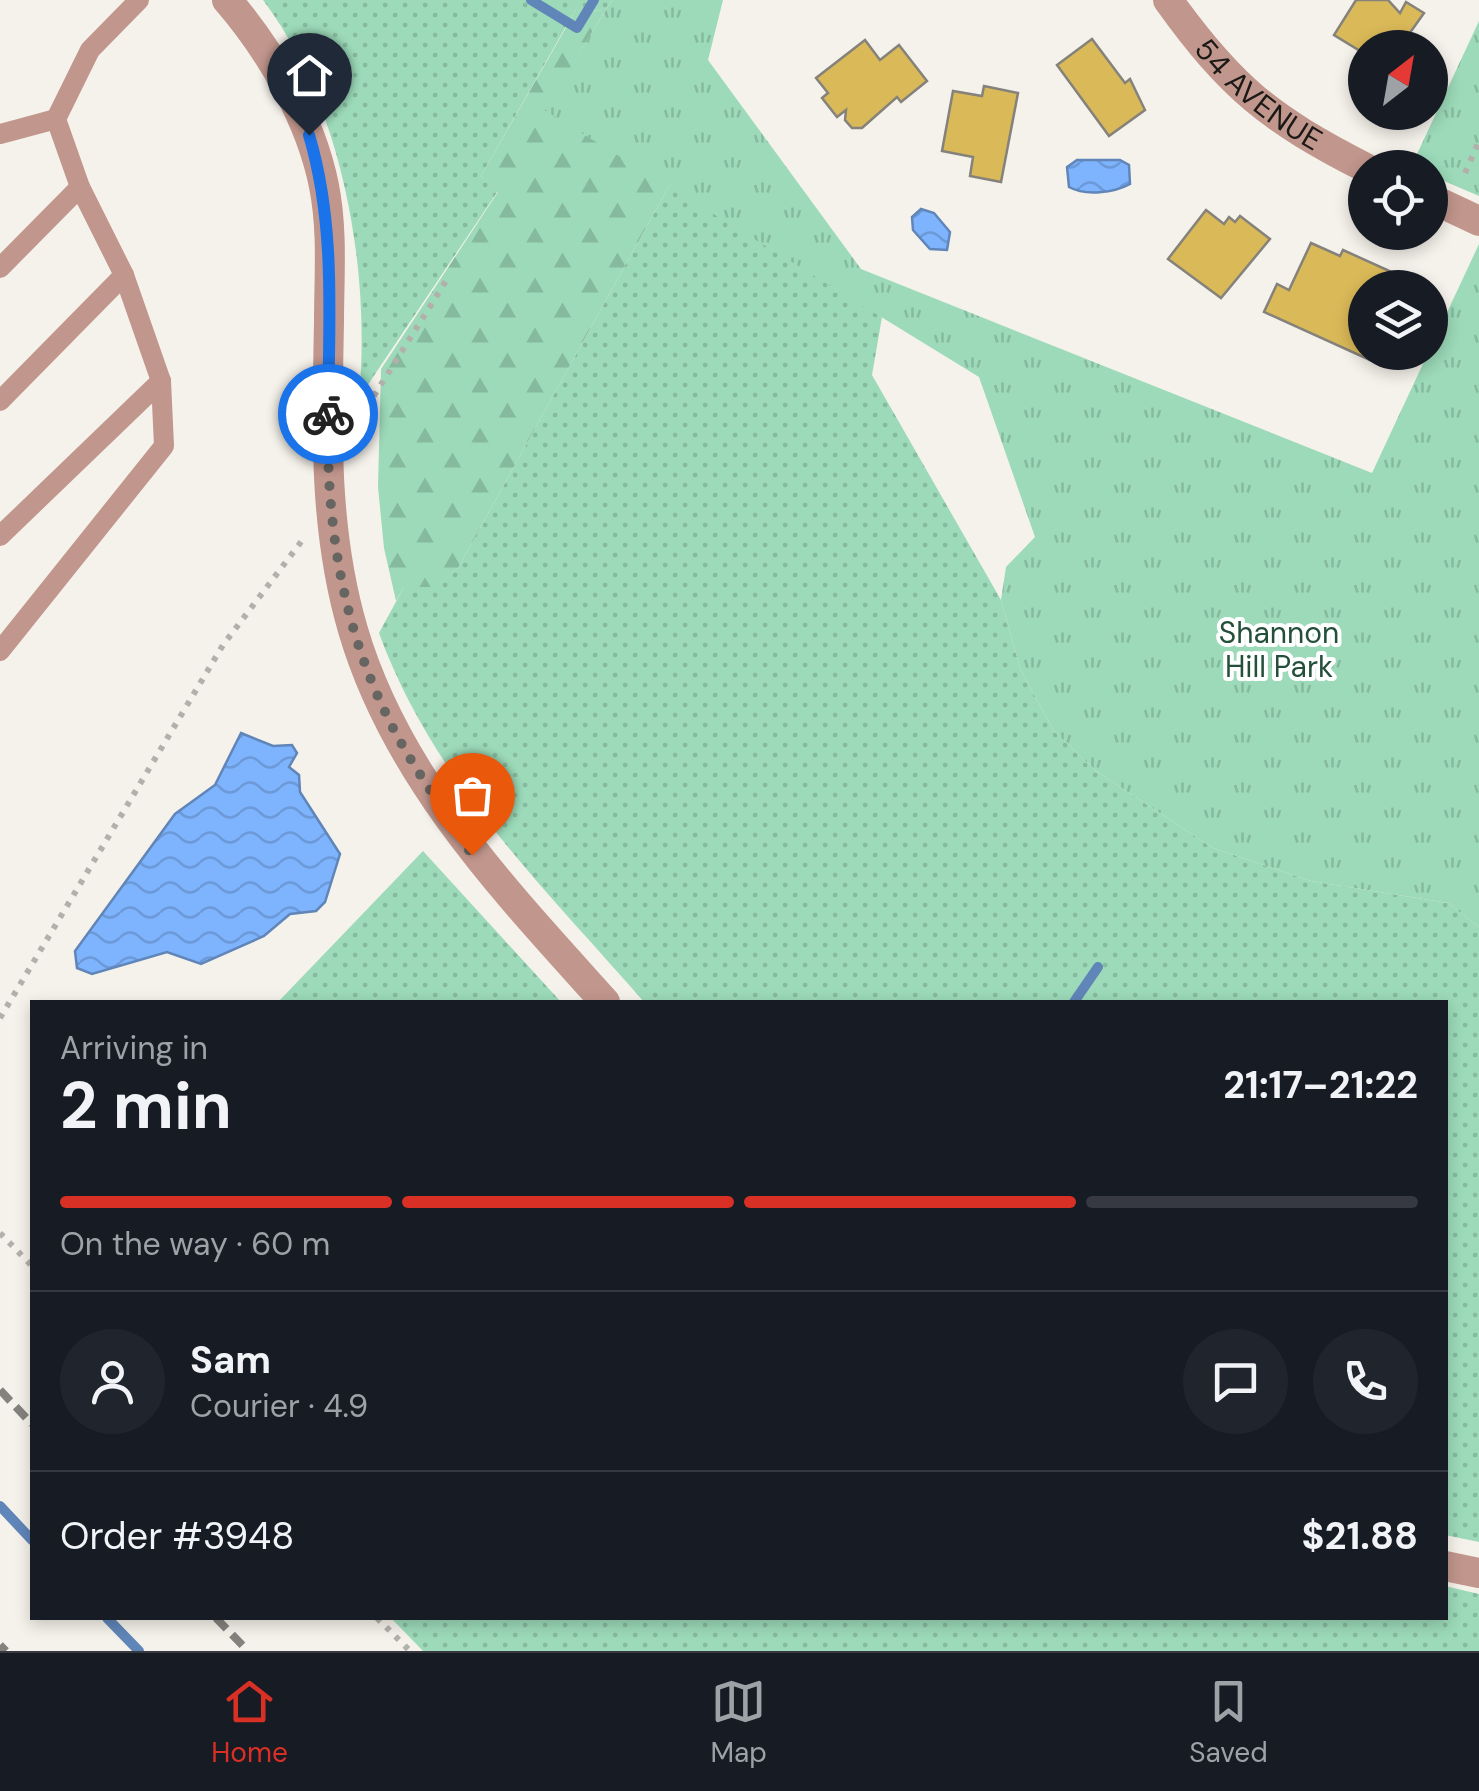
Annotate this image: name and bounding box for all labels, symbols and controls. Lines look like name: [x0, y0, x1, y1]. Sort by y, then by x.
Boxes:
street label: 54 AVENUE: [1186, 30, 1329, 159]
north arrow: [1348, 30, 1448, 130]
map controls: [1348, 30, 1448, 370]
pin: [267, 33, 352, 136]
icon: home: [282, 48, 337, 103]
button: locate: [1348, 150, 1448, 250]
button: layers: [1348, 270, 1448, 370]
courier: [278, 364, 378, 464]
icon: bike: [301, 387, 356, 442]
park label: Shannon Hill Park: [1219, 613, 1339, 686]
pin: [430, 753, 515, 856]
icon: bag: [445, 768, 500, 823]
text: Arriving in: [60, 1027, 208, 1069]
text: 21:17–21:22: [1223, 1060, 1418, 1110]
text: 2 min: [60, 1064, 232, 1148]
text: On the way · 60 m: [60, 1223, 330, 1265]
button: person: [60, 1329, 165, 1434]
button: chat: [1183, 1329, 1288, 1434]
button: phone: [1313, 1329, 1418, 1434]
text: Sam: [190, 1335, 271, 1385]
text: Courier · 4.9: [190, 1385, 368, 1427]
text: Order #3948: [60, 1511, 294, 1561]
text: $21.88: [1302, 1511, 1418, 1561]
tab: Home: [211, 1674, 288, 1771]
tab: Map: [710, 1674, 767, 1771]
tab: Saved: [1189, 1674, 1268, 1771]

